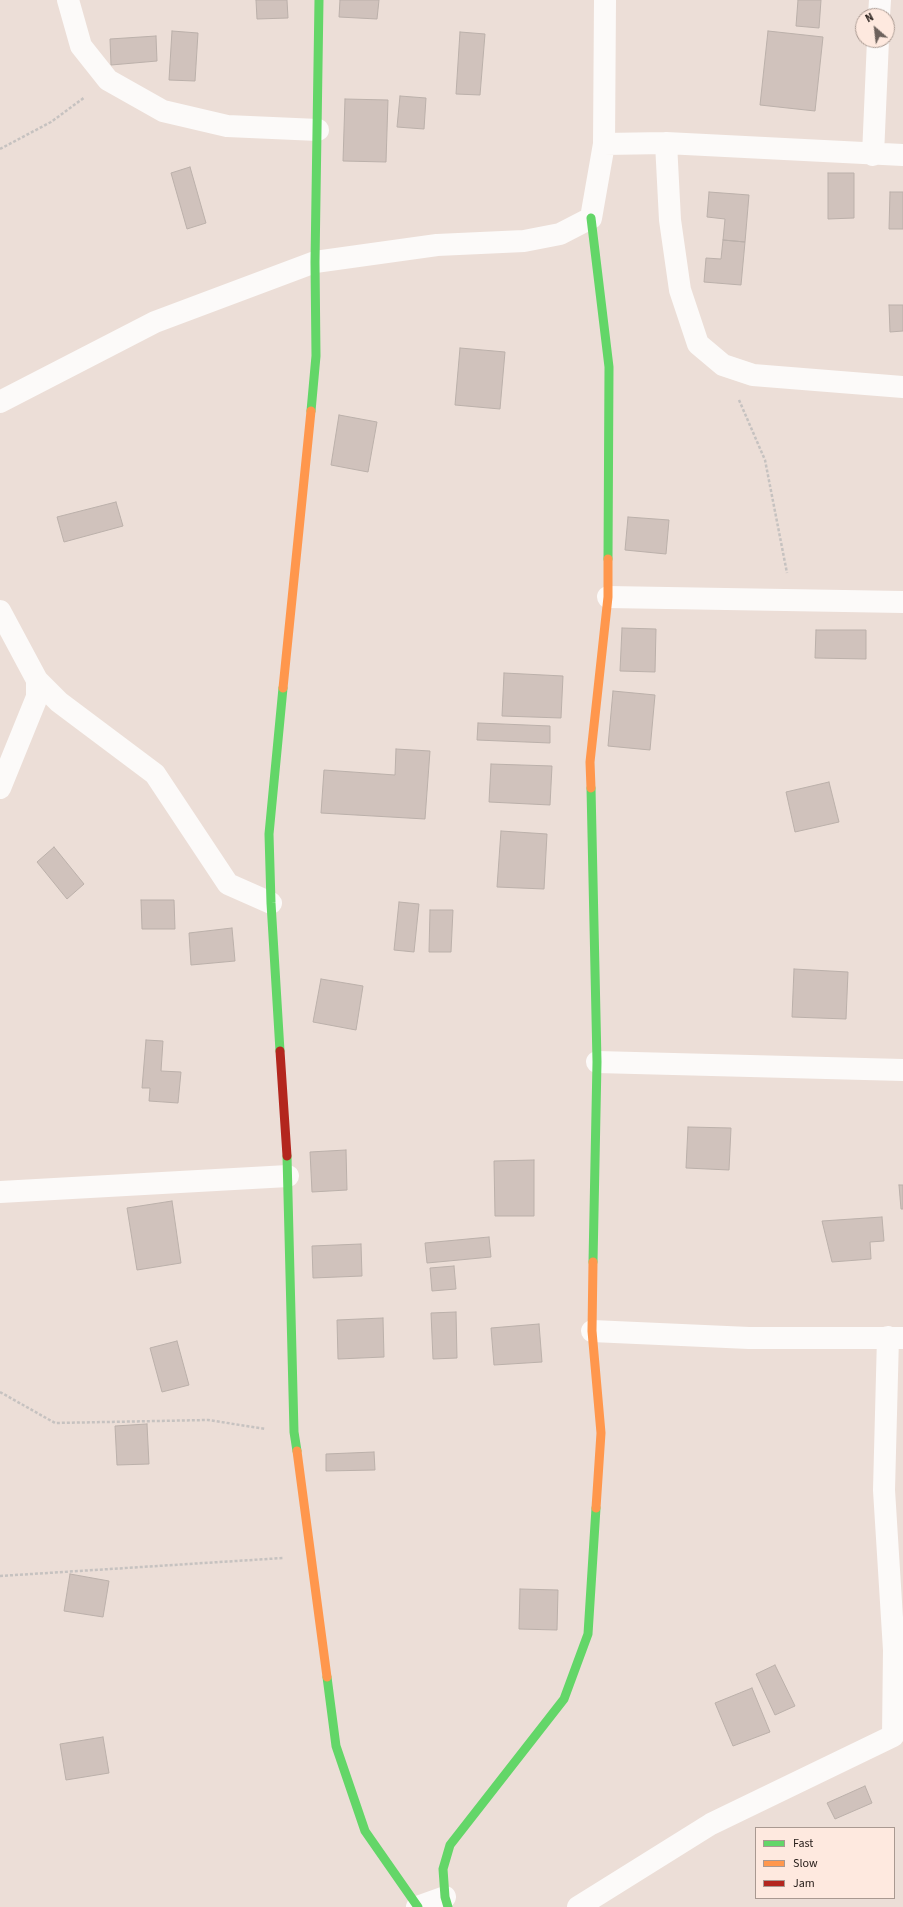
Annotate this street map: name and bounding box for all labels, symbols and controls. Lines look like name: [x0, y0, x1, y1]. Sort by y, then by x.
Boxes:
north arrow: [855, 8, 895, 48]
text: N: [863, 10, 876, 26]
legend: [755, 1827, 895, 1899]
text: Fast: [793, 1835, 813, 1852]
text: Slow: [793, 1855, 818, 1872]
text: Jam: [793, 1875, 815, 1892]

